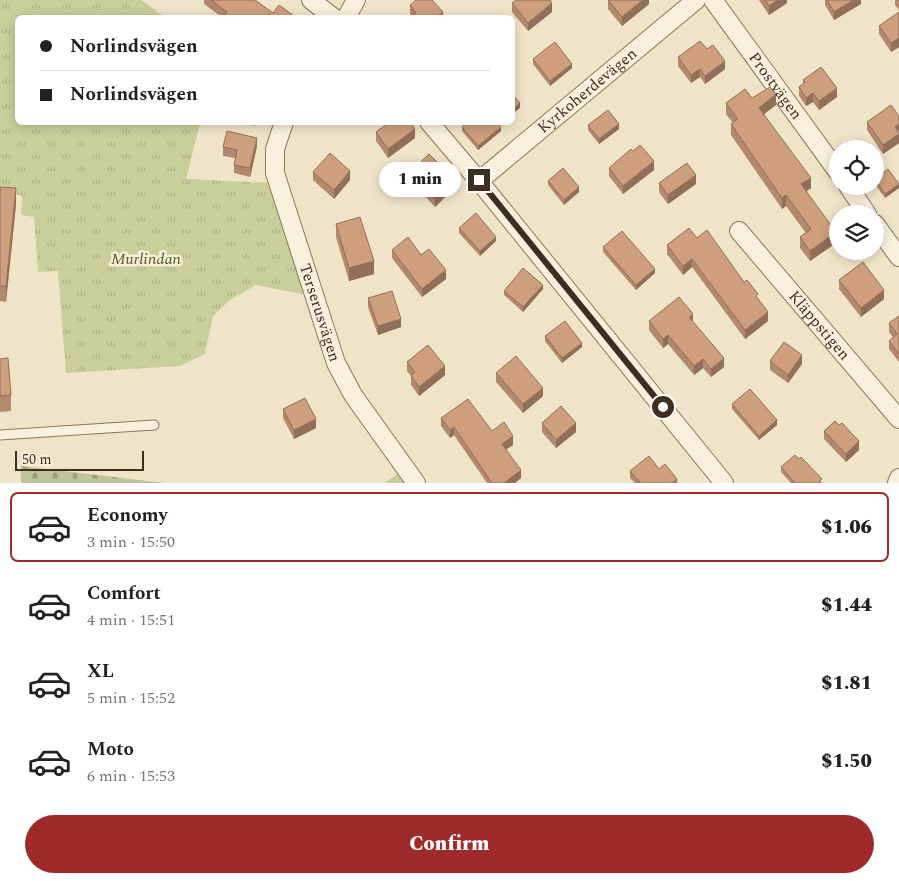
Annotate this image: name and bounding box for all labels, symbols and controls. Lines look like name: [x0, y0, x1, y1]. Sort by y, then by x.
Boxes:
text: Norlindsvägen: [70, 32, 198, 61]
street label: Kyrkoherdevägen: [532, 42, 642, 139]
street label: Prostvägen: [743, 47, 808, 125]
text: Norlindsvägen: [70, 80, 198, 109]
map controls: [829, 140, 884, 260]
button: locate: [829, 140, 884, 195]
callout: 1 min: [379, 162, 462, 198]
text: 1 min: [398, 167, 442, 191]
route end: [468, 169, 490, 191]
button: layers: [829, 205, 884, 260]
park label: Murlindan: [111, 247, 182, 271]
street label: Terserusvägen: [293, 260, 347, 365]
street label: Kläppstigen: [783, 285, 856, 366]
route start: [652, 396, 674, 418]
scale bar: [15, 448, 144, 471]
text: 50 m: [22, 449, 52, 470]
text: Economy: [87, 501, 168, 530]
icon: car: [27, 505, 72, 550]
text: $1.06: [821, 513, 872, 542]
text: 3 min · 15:50: [87, 530, 175, 554]
text: Comfort: [87, 579, 161, 608]
icon: car: [27, 583, 72, 628]
text: $1.44: [821, 591, 872, 620]
text: 4 min · 15:51: [87, 608, 175, 632]
text: XL: [87, 657, 114, 686]
icon: car: [27, 661, 72, 706]
text: $1.81: [821, 669, 872, 698]
text: 5 min · 15:52: [87, 686, 175, 710]
text: Moto: [87, 735, 134, 764]
icon: car: [27, 739, 72, 784]
text: $1.50: [821, 747, 872, 776]
text: 6 min · 15:53: [87, 764, 175, 788]
button: Confirm: [25, 815, 874, 873]

